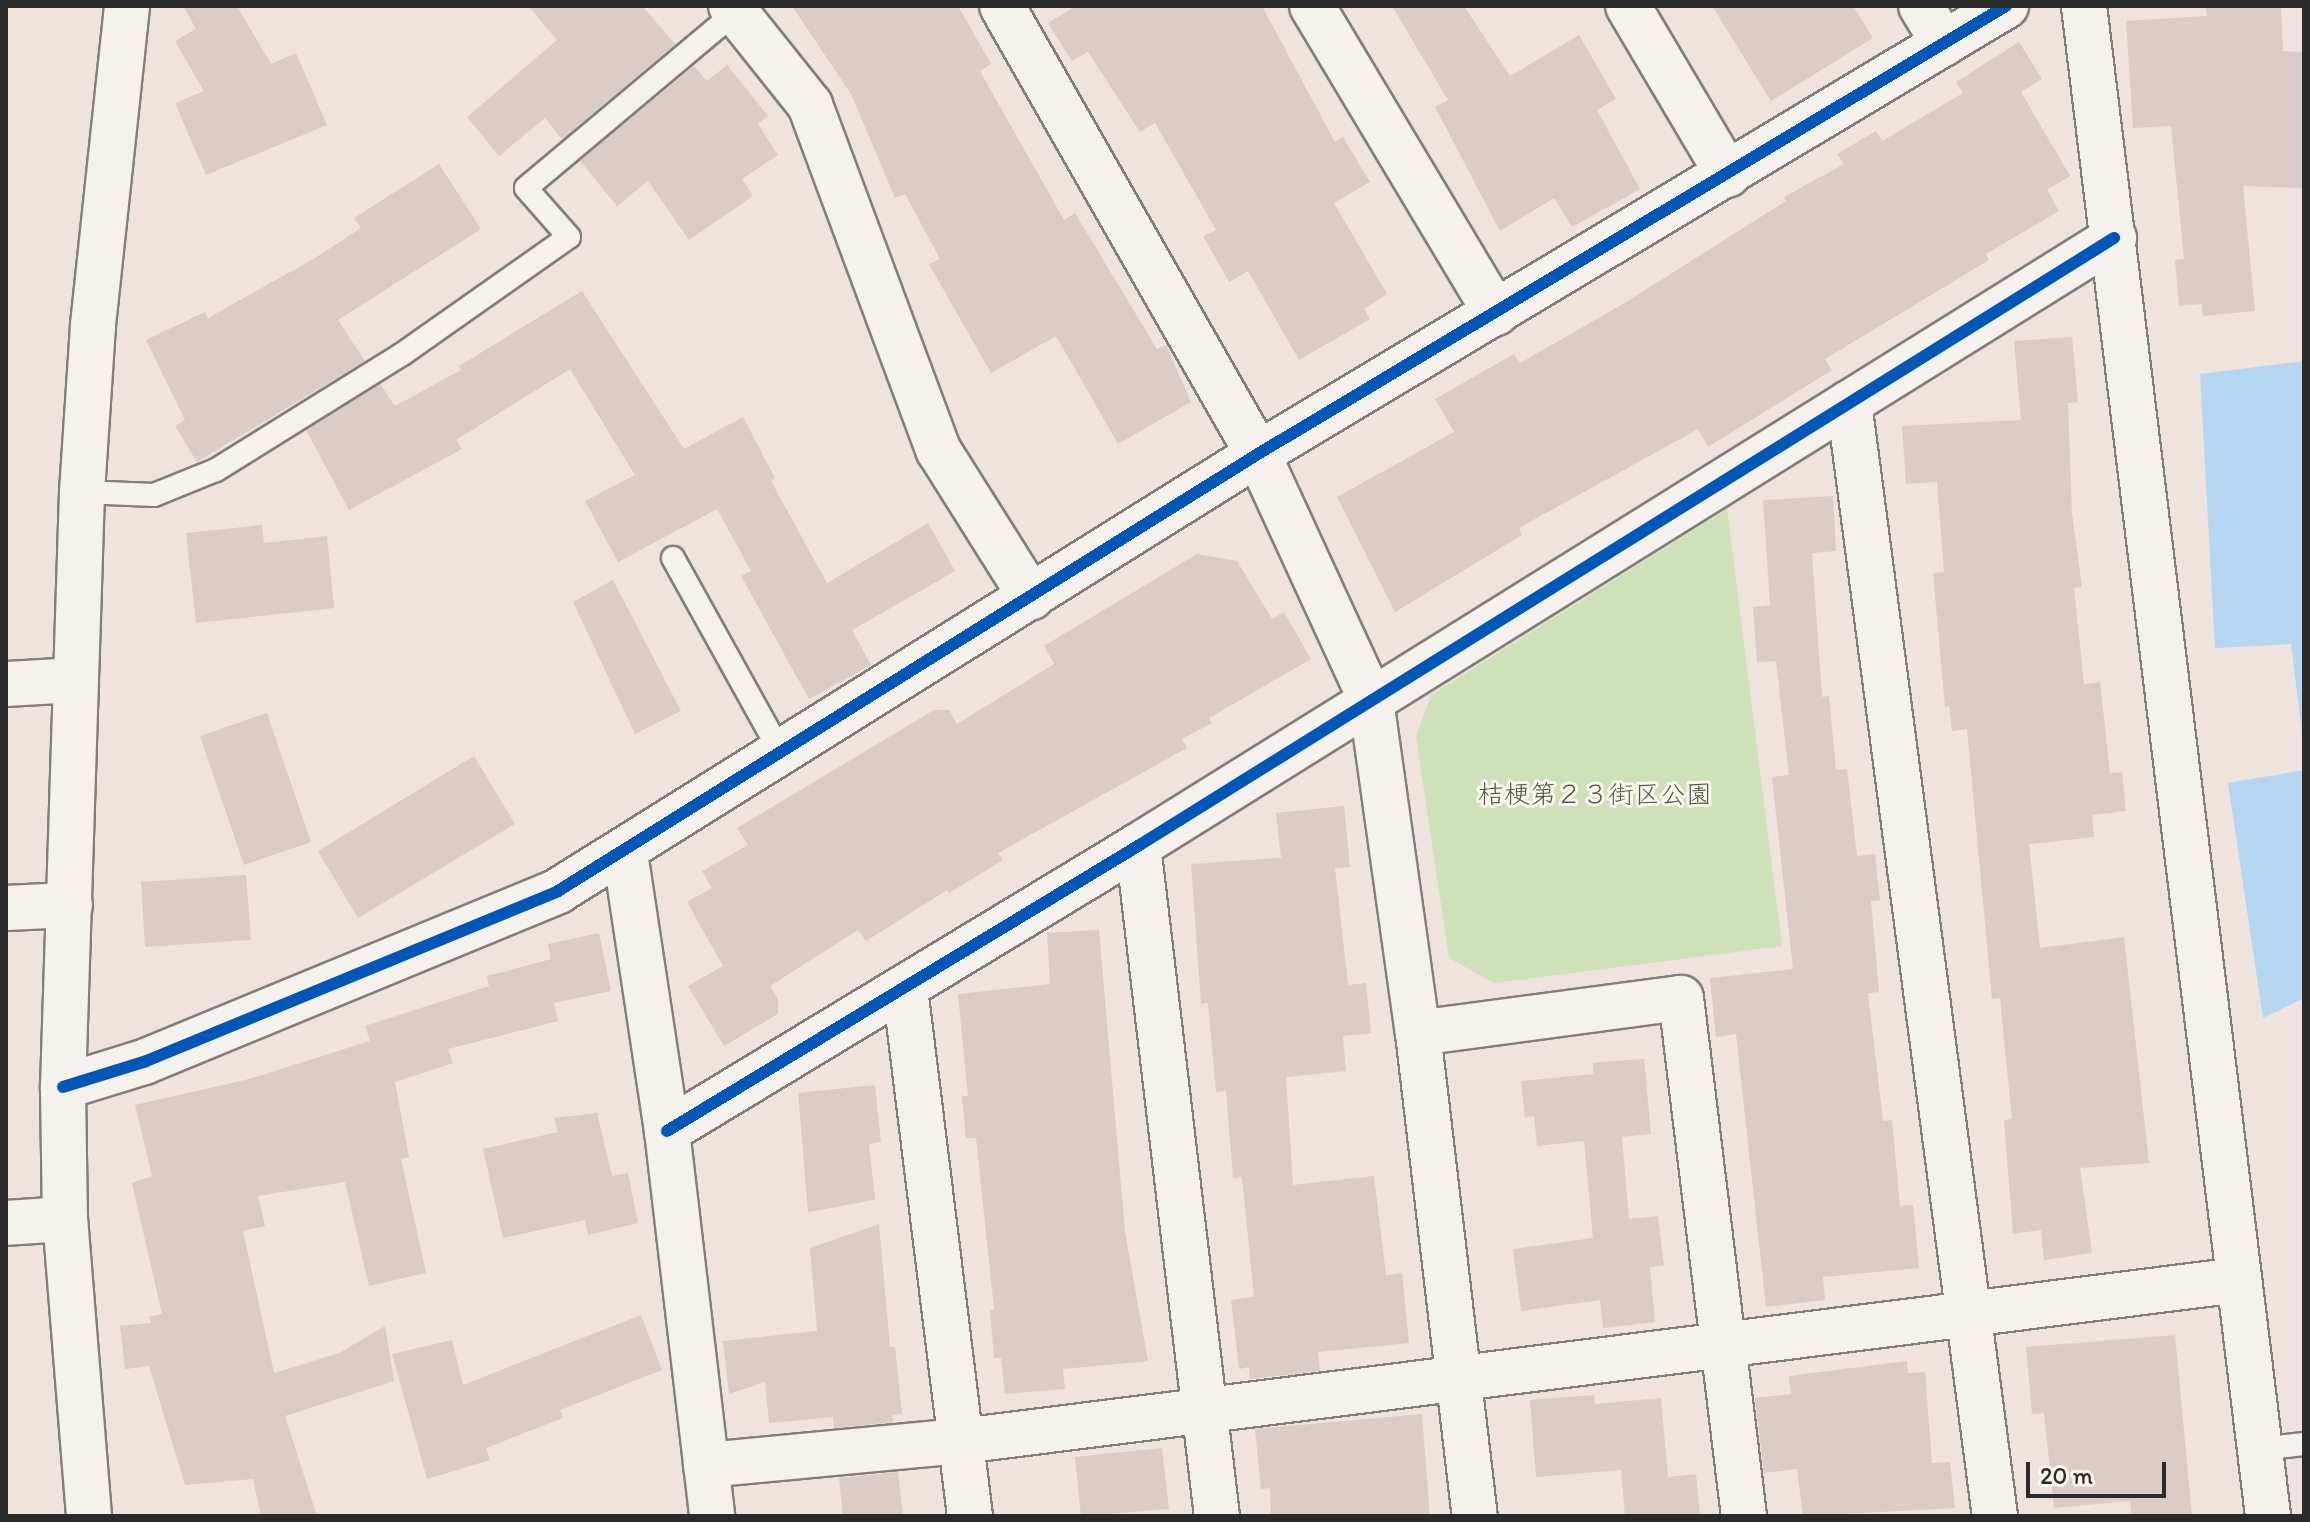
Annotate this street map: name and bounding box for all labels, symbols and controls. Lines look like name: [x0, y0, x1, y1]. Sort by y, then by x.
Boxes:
park label: 桔梗第２３街区公園: [1478, 779, 1712, 811]
scale bar: [2030, 1446, 2170, 1496]
text: 20 m: [2040, 1461, 2093, 1490]

